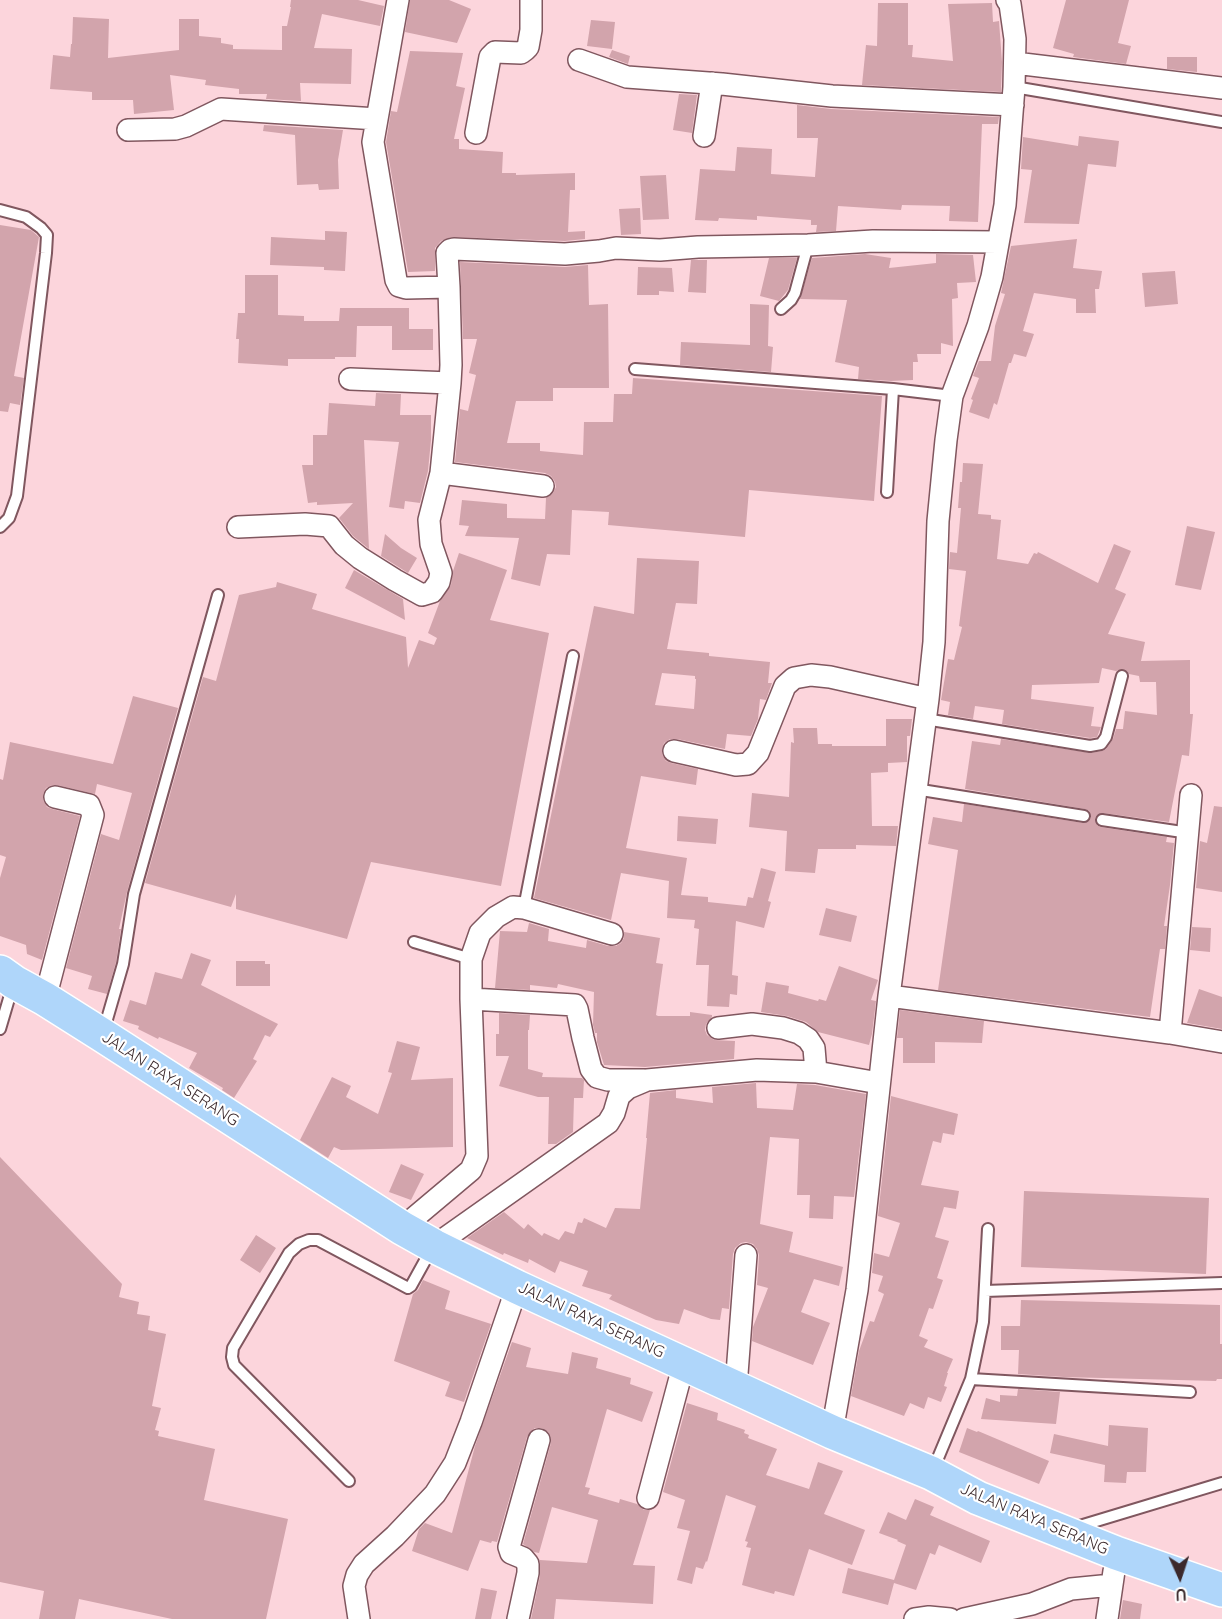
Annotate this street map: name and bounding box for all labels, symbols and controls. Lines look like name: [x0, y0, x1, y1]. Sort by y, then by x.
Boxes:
street label: JALAN RAYA SERANG: [98, 1028, 242, 1130]
street label: JALAN RAYA SERANG: [515, 1278, 667, 1362]
street label: JALAN RAYA SERANG: [957, 1479, 1111, 1559]
north arrow: [1150, 1547, 1210, 1607]
text: U: [1175, 1585, 1187, 1605]

